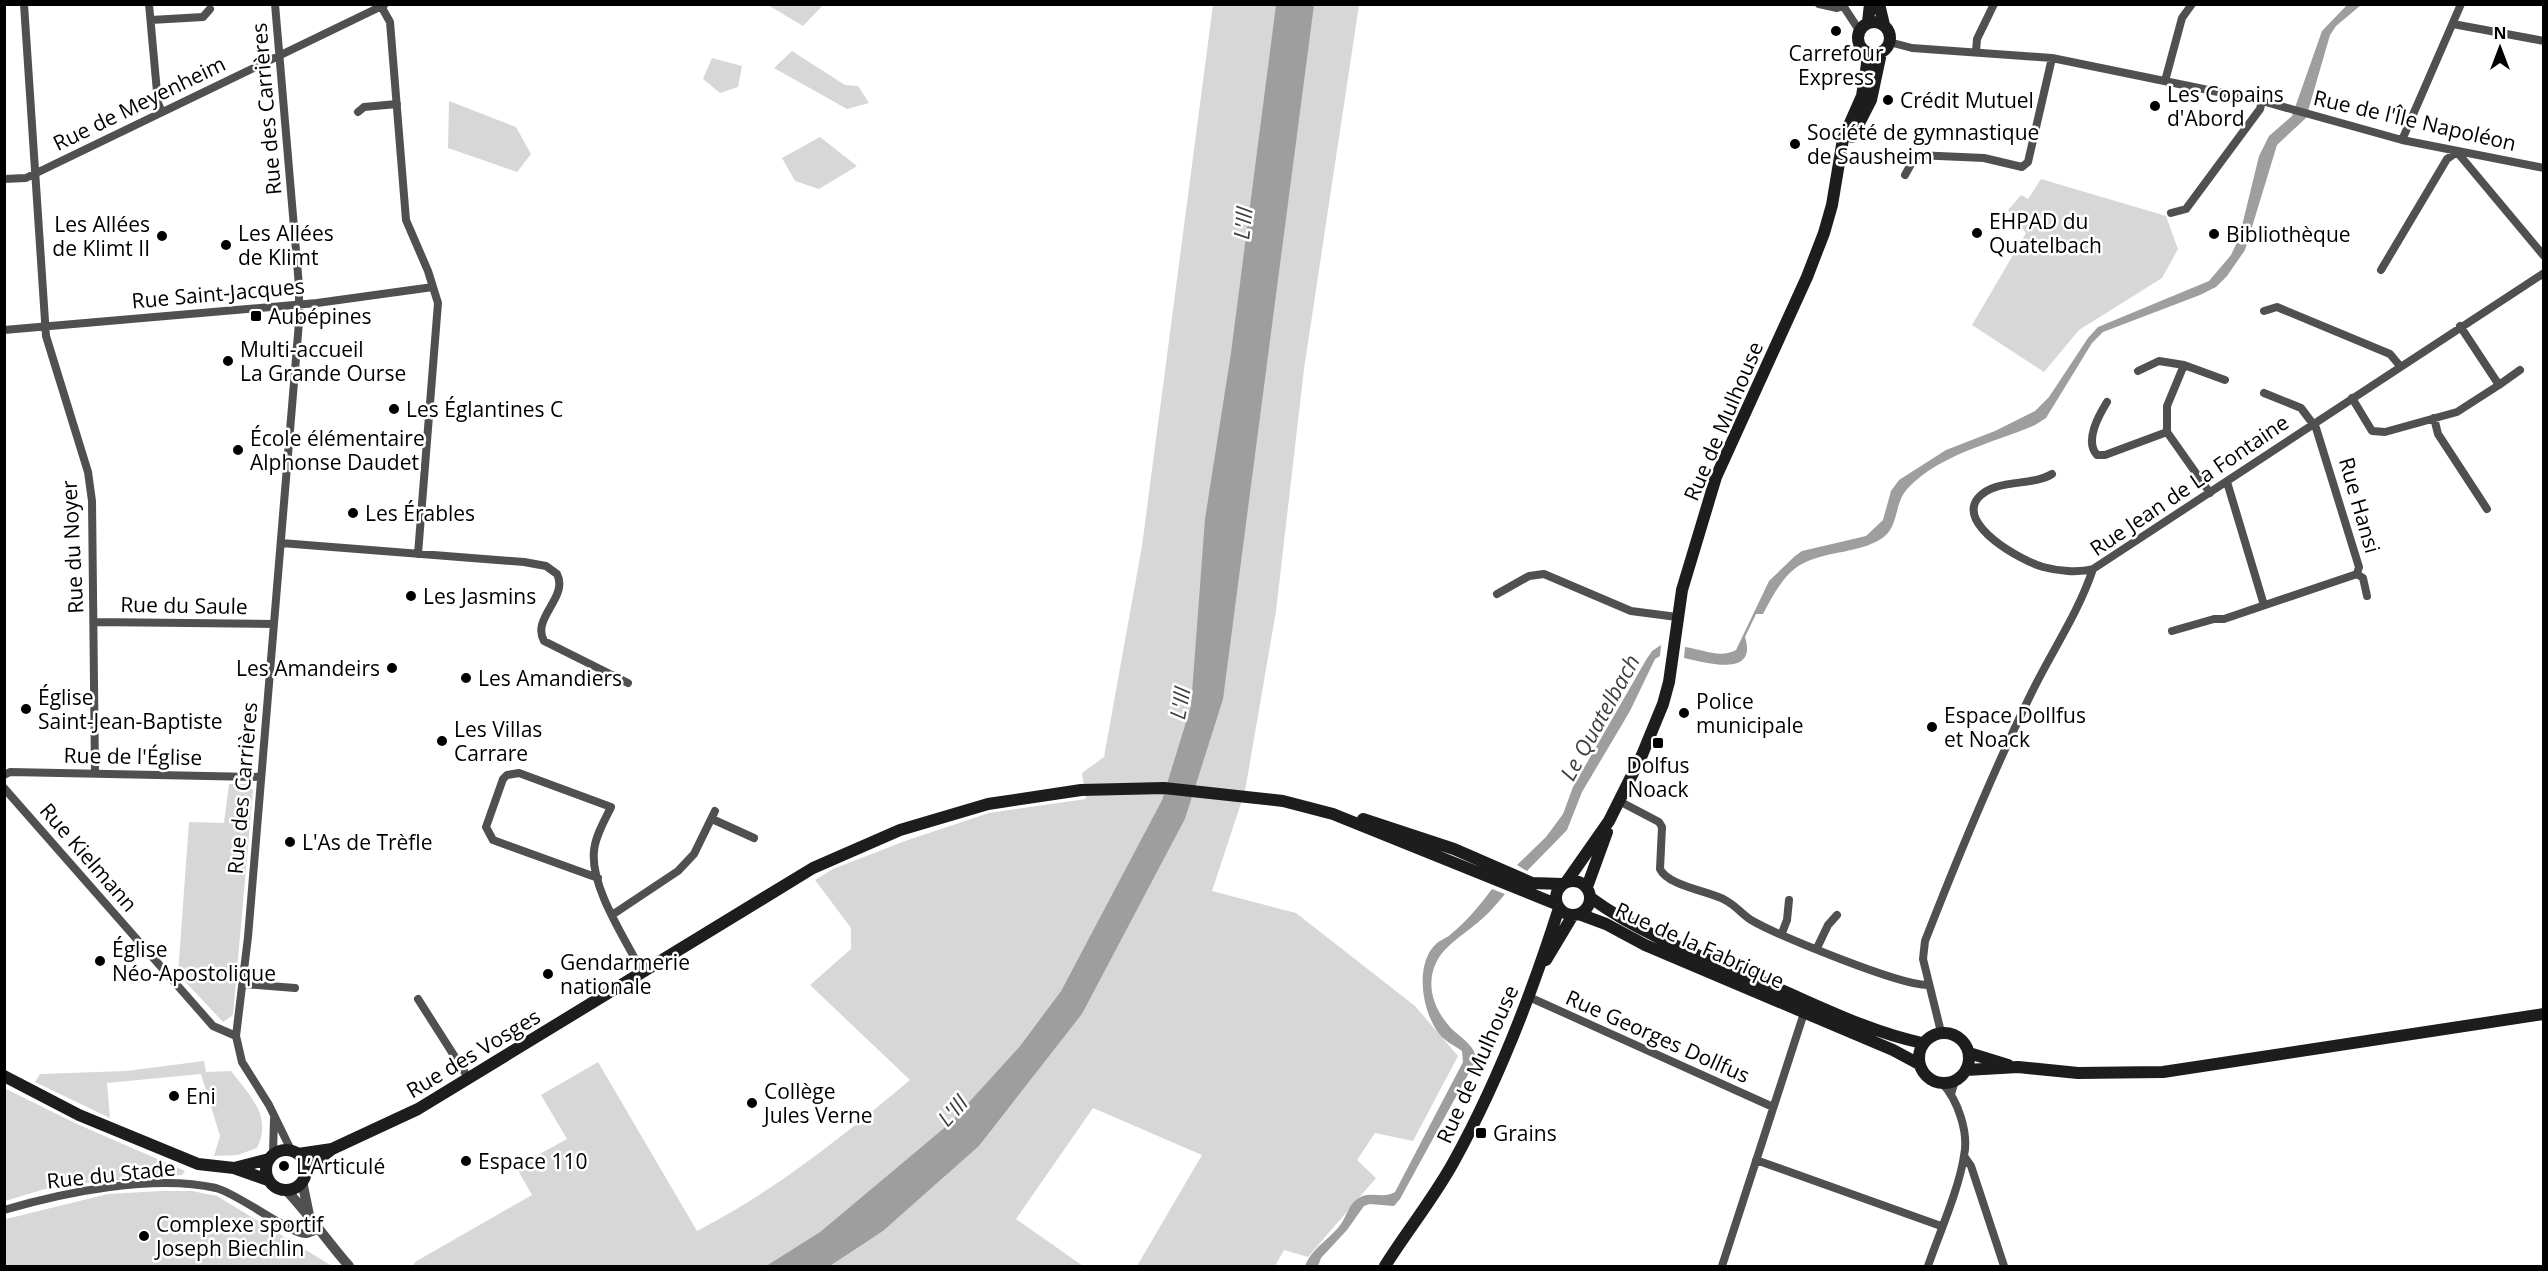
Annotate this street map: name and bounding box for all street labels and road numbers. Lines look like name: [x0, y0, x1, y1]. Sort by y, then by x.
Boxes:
street label: Rue des Carrières: [245, 22, 287, 196]
street label: Rue de Meyenheim: [48, 49, 230, 157]
street label: Rue de l'Île Napoléon: [2311, 83, 2519, 157]
street label: Rue Saint-Jacques: [130, 271, 306, 315]
street label: Rue de Mulhouse: [1677, 337, 1769, 505]
street label: Rue Jean de La Fontaine: [2084, 408, 2294, 562]
street label: Rue Hansi: [2333, 454, 2387, 556]
street label: Rue du Noyer: [55, 479, 89, 614]
street label: Rue du Saule: [120, 590, 248, 620]
street label: Rue des Carrières: [221, 701, 263, 875]
street label: Rue de l'Église: [63, 741, 203, 771]
street label: Rue Kielmann: [34, 797, 144, 917]
street label: Rue de la Fabrique: [1611, 895, 1789, 995]
street label: Rue de Mulhouse: [1430, 980, 1524, 1148]
street label: Rue Georges Dollfus: [1562, 983, 1754, 1089]
street label: Rue des Vosges: [401, 1002, 545, 1104]
street label: Rue du Stade: [45, 1153, 177, 1195]

